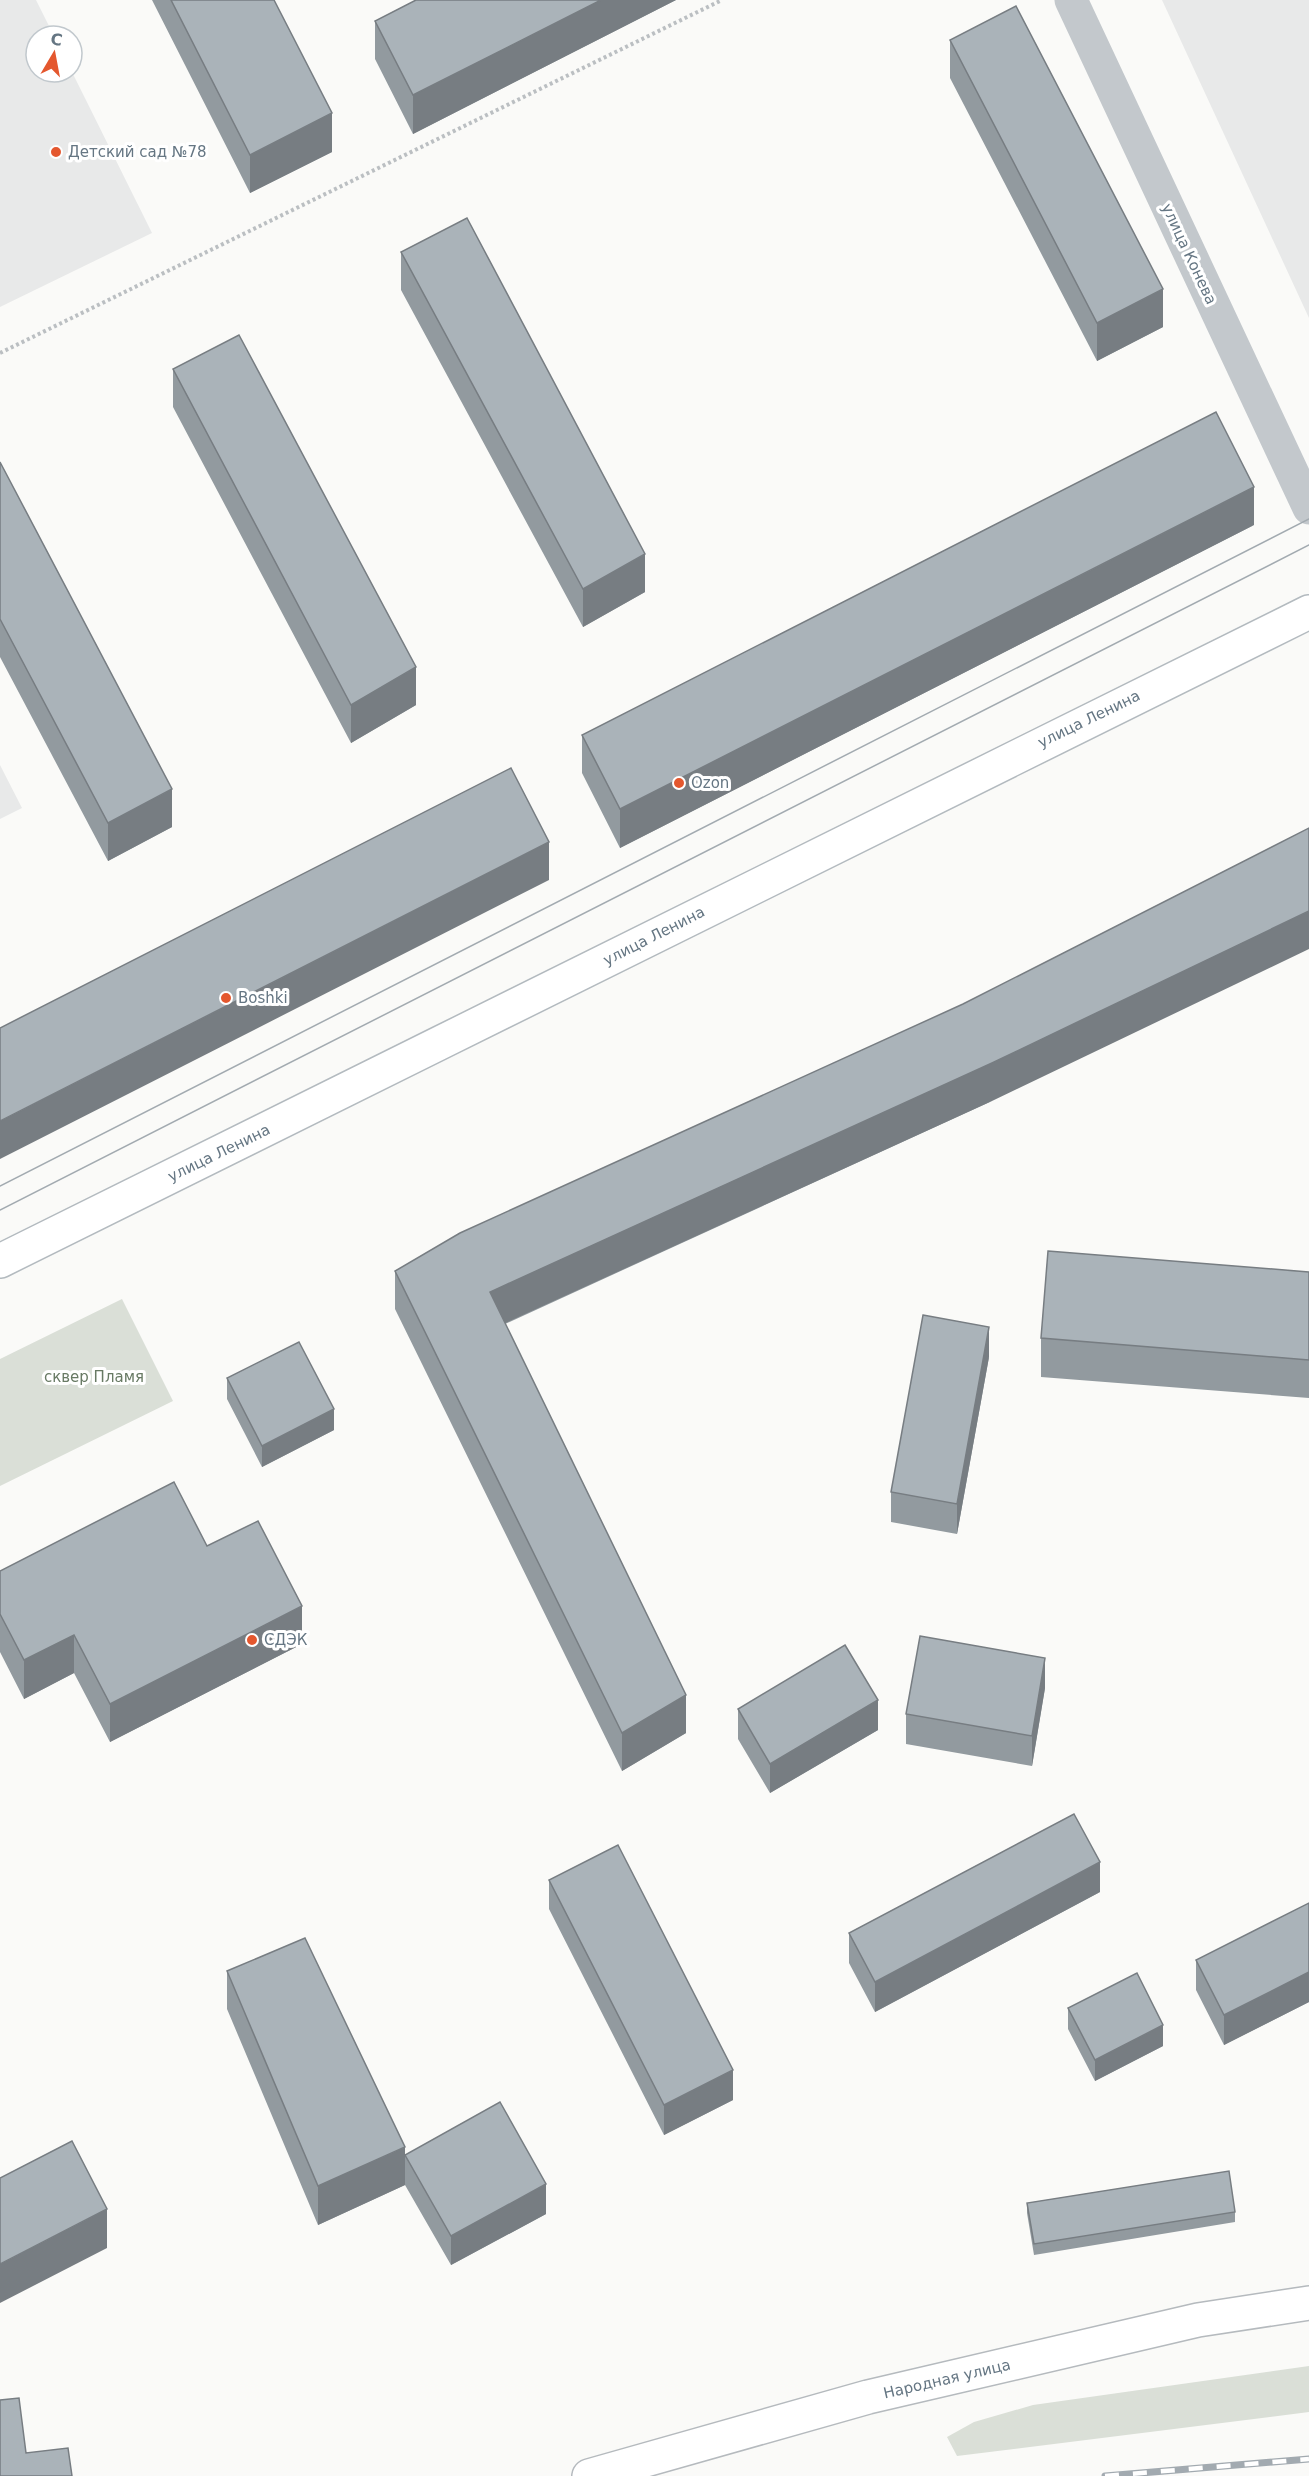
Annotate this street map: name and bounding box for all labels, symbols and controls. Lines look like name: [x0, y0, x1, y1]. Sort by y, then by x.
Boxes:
north arrow: [24, 24, 84, 84]
text: С: [49, 29, 64, 50]
place label: Детский сад №78: [68, 143, 207, 161]
marker: Детский сад №78: [49, 145, 63, 159]
street label: улица Конева: [1158, 201, 1220, 307]
street label: улица Ленина: [1035, 686, 1143, 752]
place label: Ozon: [691, 774, 729, 792]
marker: Ozon: [672, 776, 686, 790]
street label: улица Ленина: [600, 903, 708, 969]
place label: Boshki: [238, 989, 288, 1007]
marker: Boshki: [219, 991, 233, 1005]
street label: улица Ленина: [165, 1120, 273, 1186]
park label: сквер Пламя: [44, 1368, 144, 1386]
place label: СДЭК: [264, 1631, 308, 1649]
marker: СДЭК: [245, 1633, 259, 1647]
street label: Народная улица: [882, 2356, 1012, 2402]

